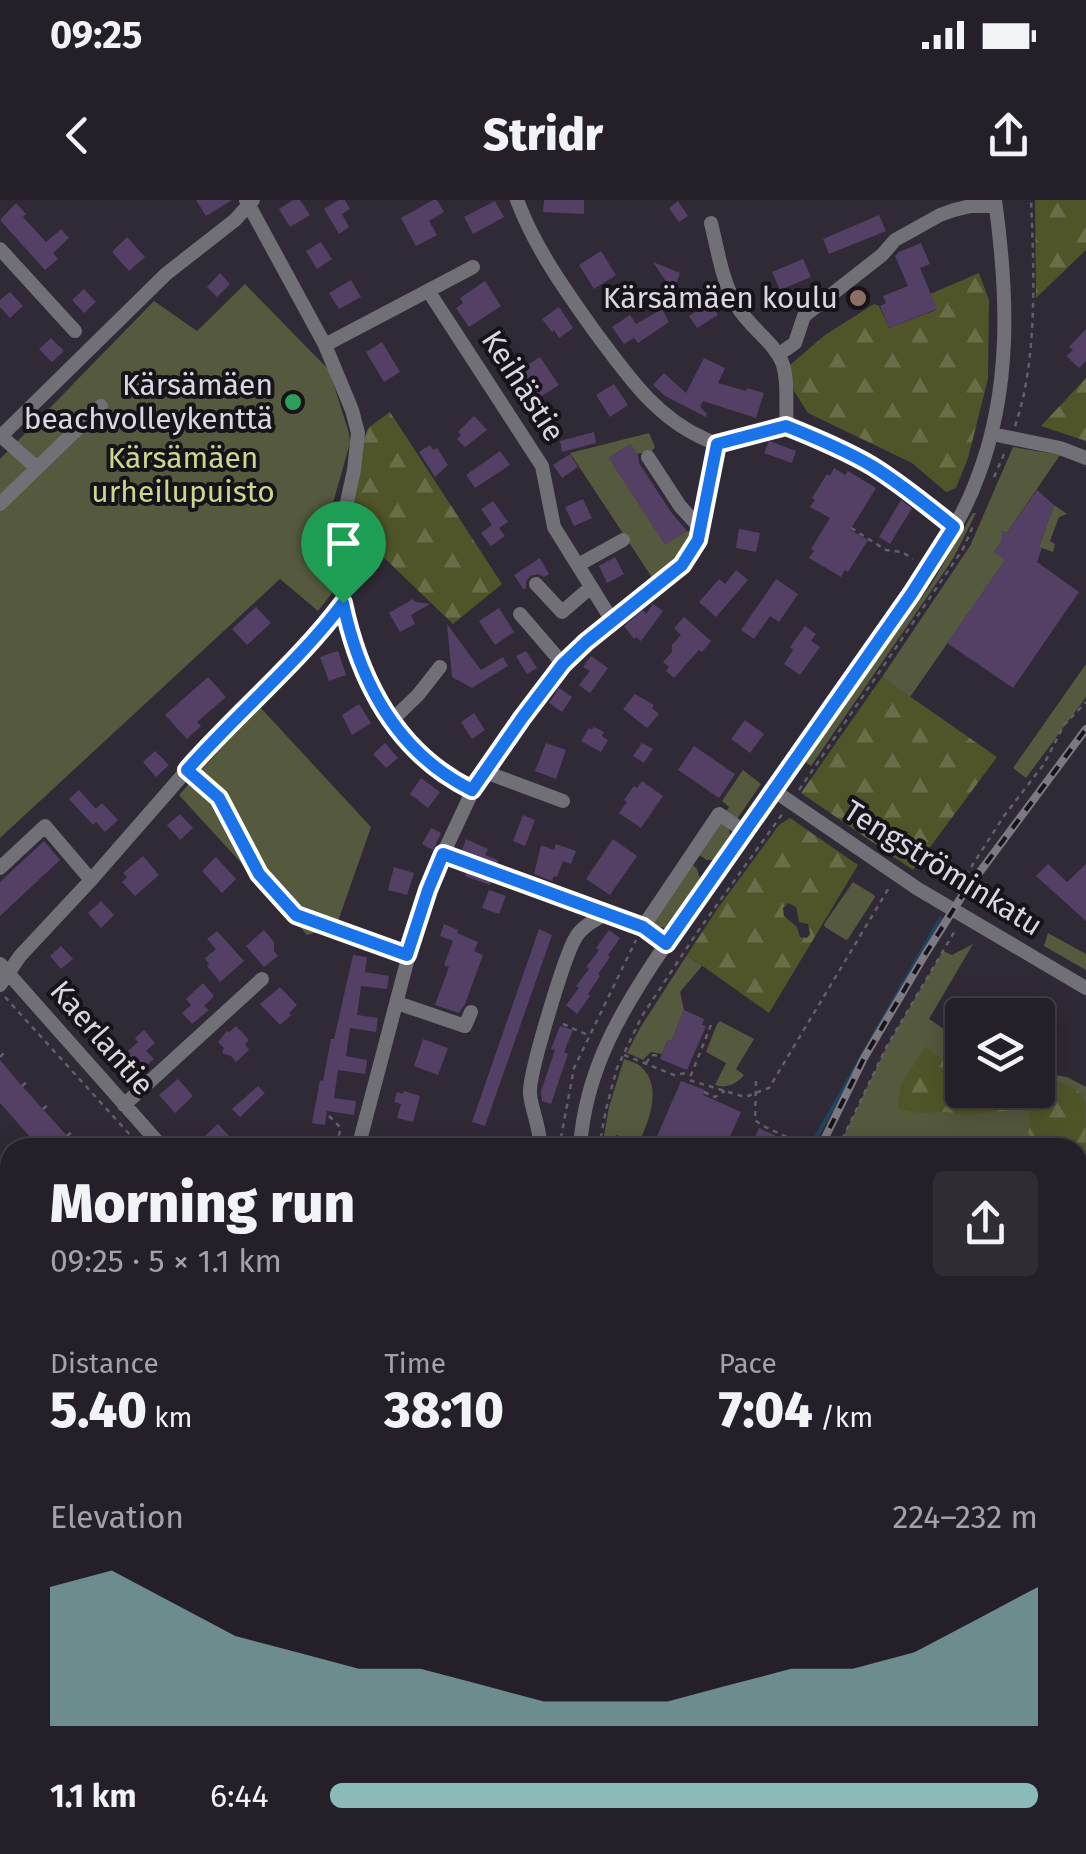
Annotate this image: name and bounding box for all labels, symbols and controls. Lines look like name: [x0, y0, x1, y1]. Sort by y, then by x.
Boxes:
text: 09:25: [50, 12, 142, 58]
icon: back: [50, 108, 105, 163]
text: Stridr: [483, 108, 603, 162]
icon: share: [981, 108, 1036, 163]
place label: Kärsämäen koulu: [603, 280, 838, 316]
marker: Kärsämäen koulu: [847, 287, 869, 309]
street label: Keihästie: [474, 324, 572, 448]
place label: Kärsämäen beachvolleykenttä: [24, 367, 273, 437]
marker: Kärsämäen beachvolleykenttä: [282, 391, 304, 413]
park label: Kärsämäen urheilupuisto: [91, 440, 275, 510]
pin: [301, 501, 386, 604]
icon: arrive: [316, 516, 371, 571]
street label: Tengströminkatu: [837, 792, 1049, 944]
street label: Kaerlantie: [43, 973, 161, 1103]
map controls: [945, 998, 1055, 1108]
button: layers: [945, 998, 1055, 1108]
text: Morning run: [50, 1171, 355, 1237]
button: share: [933, 1171, 1038, 1276]
text: 09:25 · 5 × 1.1 km: [50, 1242, 282, 1280]
text: Distance: [50, 1347, 159, 1380]
text: Time: [384, 1347, 446, 1380]
text: Pace: [719, 1347, 777, 1380]
text: 5.40: [50, 1380, 147, 1440]
text: 38:10: [384, 1380, 504, 1440]
text: 7:04: [719, 1380, 813, 1440]
text: km: [147, 1401, 193, 1434]
text: /km: [813, 1401, 873, 1434]
text: Elevation: [50, 1498, 184, 1536]
text: 224–232 m: [892, 1498, 1038, 1536]
text: 1.1 km: [50, 1777, 136, 1815]
text: 6:44: [210, 1777, 269, 1815]

